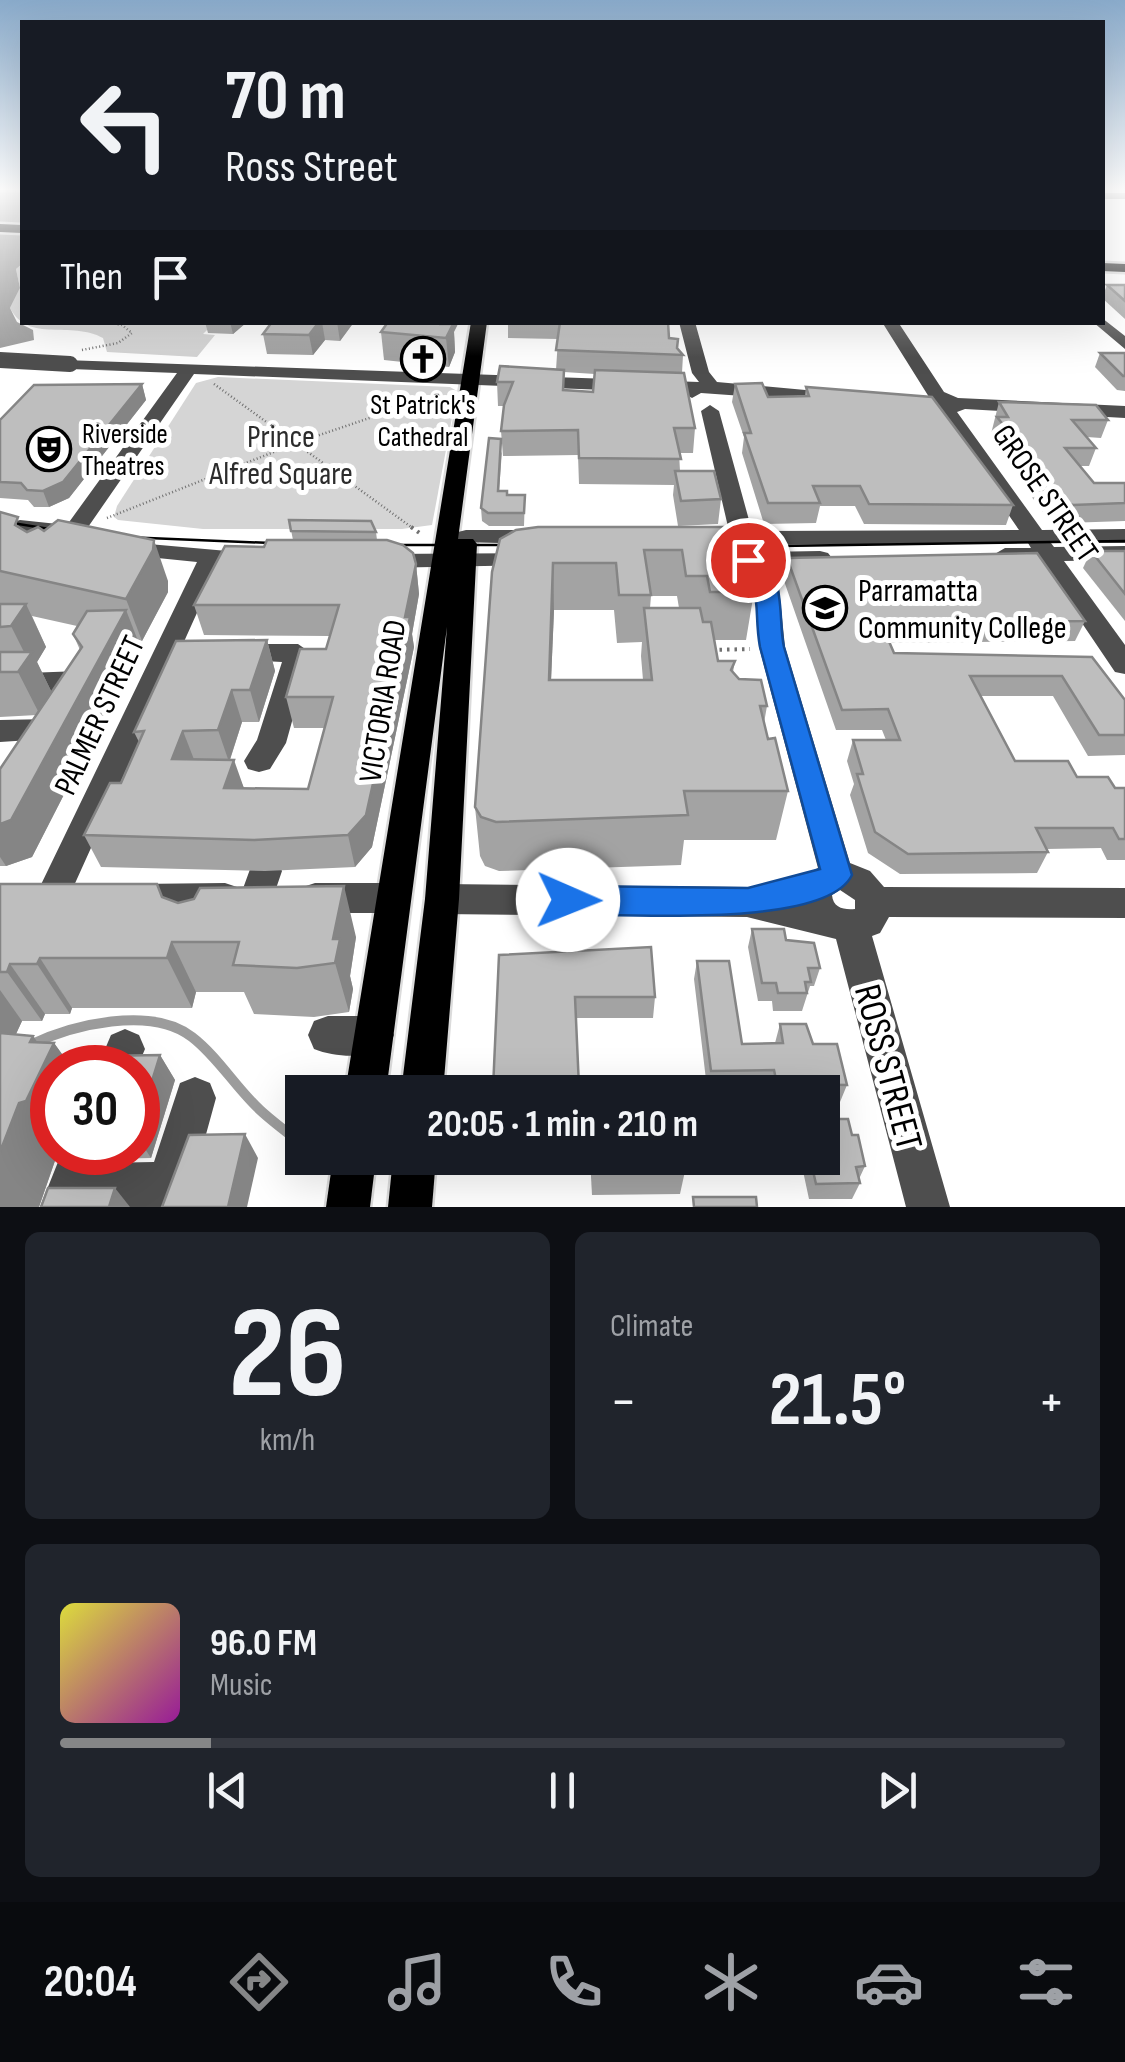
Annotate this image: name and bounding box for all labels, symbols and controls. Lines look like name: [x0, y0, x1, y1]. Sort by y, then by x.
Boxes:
text: 70 m: [225, 55, 346, 139]
icon: left: [60, 60, 190, 190]
text: Ross Street: [225, 140, 398, 195]
icon: arrive: [143, 250, 198, 305]
text: Then: [60, 255, 123, 300]
church icon: St Patrick's Cathedral: [400, 336, 446, 382]
place label: St Patrick's Cathedral: [370, 389, 476, 454]
place label: Riverside Theatres: [82, 418, 168, 483]
park label: Prince Alfred Square: [208, 418, 353, 494]
street label: GROSE STREET: [983, 418, 1106, 570]
theatre icon: Riverside Theatres: [26, 426, 72, 472]
pin: [706, 518, 791, 603]
icon: arrive: [721, 533, 776, 588]
place label: Parramatta Community College: [858, 572, 1067, 648]
school or university icon: Parramatta Community College: [802, 585, 848, 631]
street label: VICTORIA ROAD: [351, 617, 416, 785]
street label: PALMER STREET: [47, 630, 154, 801]
position arrow: [516, 848, 620, 952]
street label: ROSS STREET: [844, 980, 931, 1155]
speed limit sign: 30: [30, 1045, 160, 1175]
text: 20:05 · 1 min · 210 m: [427, 1102, 698, 1147]
text: 26: [228, 1278, 347, 1434]
text: Climate: [610, 1307, 693, 1346]
text: 21.5°: [769, 1356, 906, 1447]
text: −: [610, 1369, 637, 1436]
text: +: [1038, 1369, 1065, 1436]
text: km/h: [260, 1421, 315, 1460]
text: 96.0 FM: [210, 1621, 317, 1666]
text: Music: [210, 1666, 273, 1705]
icon: previous: [200, 1763, 255, 1818]
icon: pause: [535, 1763, 590, 1818]
icon: next: [870, 1763, 925, 1818]
icon: directions: [224, 1947, 294, 2017]
icon: music: [382, 1947, 452, 2017]
icon: phone: [539, 1947, 609, 2017]
icon: climate: [696, 1947, 766, 2017]
icon: car: [854, 1947, 924, 2017]
icon: filters: [1011, 1947, 1081, 2017]
text: 20:04: [44, 1955, 137, 2010]

